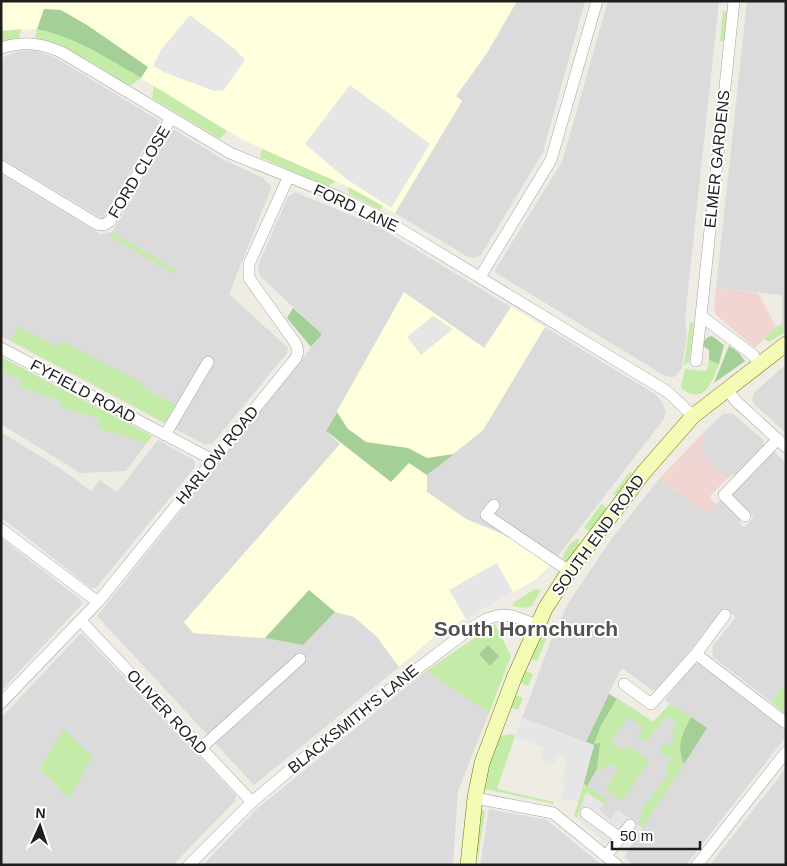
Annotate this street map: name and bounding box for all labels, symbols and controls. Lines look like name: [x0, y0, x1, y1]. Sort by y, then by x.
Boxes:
street label: ELMER GARDENS: [701, 89, 733, 229]
street label: FORD CLOSE: [105, 123, 173, 221]
street label: FORD LANE: [311, 181, 401, 235]
street label: FYFIELD ROAD: [28, 356, 138, 426]
street label: HARLOW ROAD: [172, 403, 262, 507]
street label: SOUTH END ROAD: [549, 471, 647, 599]
district label: South Hornchurch: [434, 617, 618, 640]
street label: BLACKSMITH'S LANE: [285, 661, 421, 777]
street label: OLIVER ROAD: [123, 666, 211, 758]
north arrow: [15, 801, 65, 851]
text: N: [35, 805, 46, 821]
scale bar: [612, 818, 700, 850]
text: 50 m: [620, 827, 653, 844]

